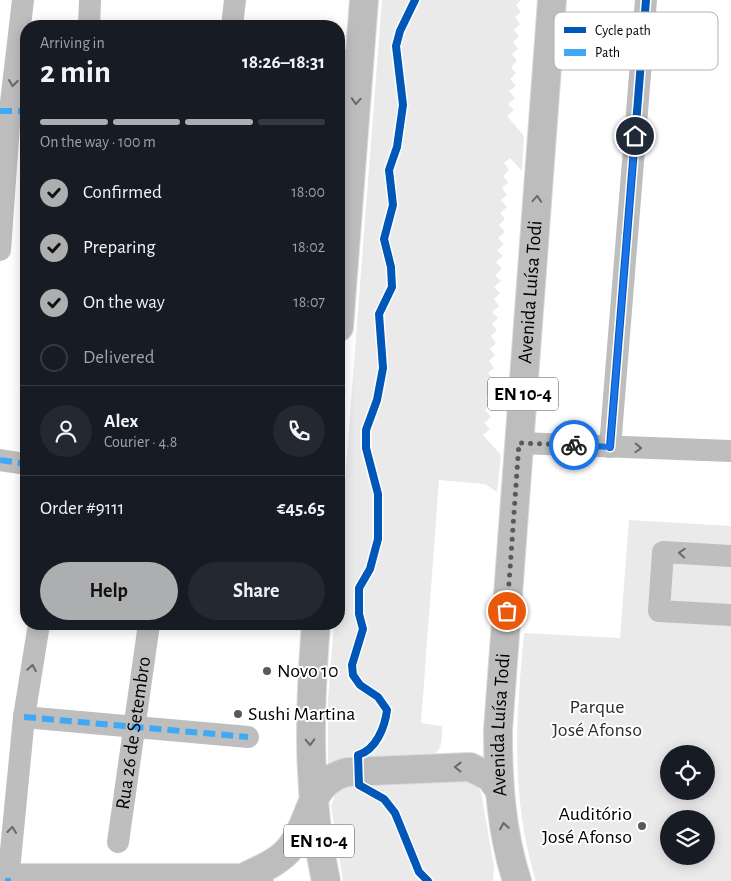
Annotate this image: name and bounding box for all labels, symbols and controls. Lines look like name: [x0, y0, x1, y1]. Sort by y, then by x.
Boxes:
legend: [554, 12, 718, 70]
text: Cycle path: [595, 24, 651, 38]
text: Arriving in: [40, 35, 105, 51]
text: Path: [595, 46, 620, 60]
text: 18:26–18:31: [242, 53, 325, 72]
text: 2 min: [40, 56, 111, 88]
one-way arrow: [8, 80, 19, 88]
one-way arrow: [351, 97, 362, 105]
pin: [614, 115, 656, 157]
icon: home: [621, 122, 649, 150]
text: On the way · 100 m: [40, 134, 156, 150]
icon: check: [40, 179, 68, 207]
text: Confirmed: [83, 183, 162, 202]
text: 18:00: [291, 184, 325, 200]
one-way arrow: [532, 194, 543, 202]
street label: Avenida Luísa Todi: [515, 220, 546, 364]
icon: check: [40, 234, 68, 262]
text: Preparing: [83, 238, 156, 257]
text: 18:02: [293, 239, 325, 255]
icon: check: [40, 289, 68, 317]
text: On the way: [83, 293, 165, 312]
text: 18:07: [293, 294, 325, 310]
text: Delivered: [83, 348, 155, 367]
road number: EN 10-4: [488, 378, 558, 410]
button: person: [40, 405, 92, 457]
button: phone: [273, 405, 325, 457]
text: Alex: [104, 412, 138, 431]
courier: [549, 420, 599, 470]
icon: bike: [560, 431, 588, 459]
text: Courier · 4.8: [104, 434, 177, 450]
one-way arrow: [634, 443, 642, 453]
text: Order #9111: [40, 499, 124, 518]
text: €45.65: [277, 499, 325, 518]
one-way arrow: [678, 548, 686, 559]
button: Help: [40, 562, 178, 620]
button: Share: [188, 562, 325, 620]
pin: [486, 590, 528, 632]
icon: bag: [493, 597, 521, 625]
street label: Avenida Luísa Todi: [488, 653, 514, 797]
street label: Rua 26 de Setembro: [113, 655, 154, 811]
place label: Novo 10: [277, 661, 339, 681]
one-way arrow: [26, 664, 36, 673]
marker: Novo 10: [261, 665, 273, 677]
park label: Parque José Afonso: [552, 697, 642, 740]
place label: Sushi Martina: [248, 704, 355, 724]
marker: Sushi Martina: [232, 708, 244, 720]
one-way arrow: [305, 739, 315, 747]
map controls: [660, 745, 715, 865]
button: locate: [660, 745, 715, 800]
one-way arrow: [454, 761, 462, 772]
place label: Auditório José Afonso: [542, 804, 632, 847]
button: layers: [660, 810, 715, 865]
marker: Auditório José Afonso: [636, 820, 648, 832]
one-way arrow: [499, 822, 509, 831]
road number: EN 10-4: [284, 824, 354, 858]
one-way arrow: [6, 825, 17, 833]

